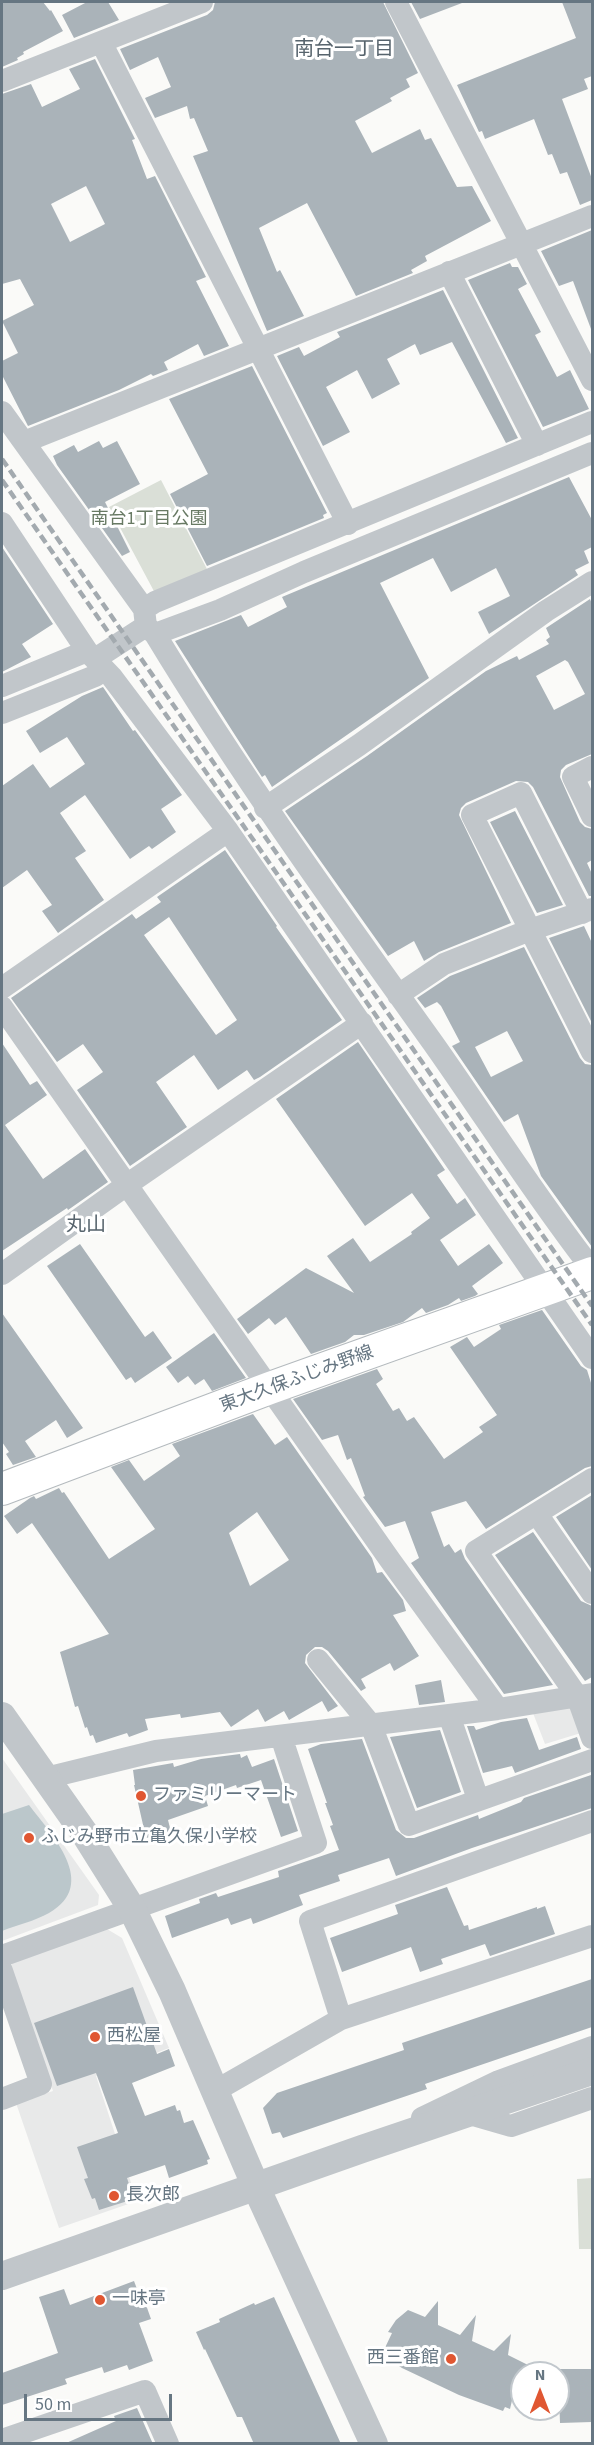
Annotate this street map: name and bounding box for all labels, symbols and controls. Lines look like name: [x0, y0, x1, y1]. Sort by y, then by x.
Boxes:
district label: 南台一丁目: [294, 39, 394, 63]
park label: 南台1丁目公園: [91, 509, 207, 531]
district label: 丸山: [66, 1215, 106, 1239]
street label: 東大久保ふじみ野線: [217, 1342, 377, 1418]
place label: ファミリーマート: [153, 1785, 297, 1807]
marker: ファミリーマート: [134, 1789, 148, 1803]
place label: ふじみ野市立亀久保小学校: [41, 1827, 257, 1849]
marker: ふじみ野市立亀久保小学校: [22, 1831, 36, 1845]
place label: 西松屋: [107, 2026, 161, 2048]
marker: 西松屋: [88, 2030, 102, 2044]
place label: 長次郎: [126, 2185, 180, 2207]
marker: 長次郎: [107, 2189, 121, 2203]
place label: 一味亭: [112, 2289, 166, 2311]
marker: 一味亭: [93, 2293, 107, 2307]
place label: 西三番館: [367, 2348, 439, 2370]
marker: 西三番館: [444, 2352, 458, 2366]
north arrow: [510, 2361, 570, 2421]
text: N: [535, 2364, 545, 2386]
scale bar: [27, 2382, 176, 2420]
text: 50 m: [35, 2392, 71, 2417]

